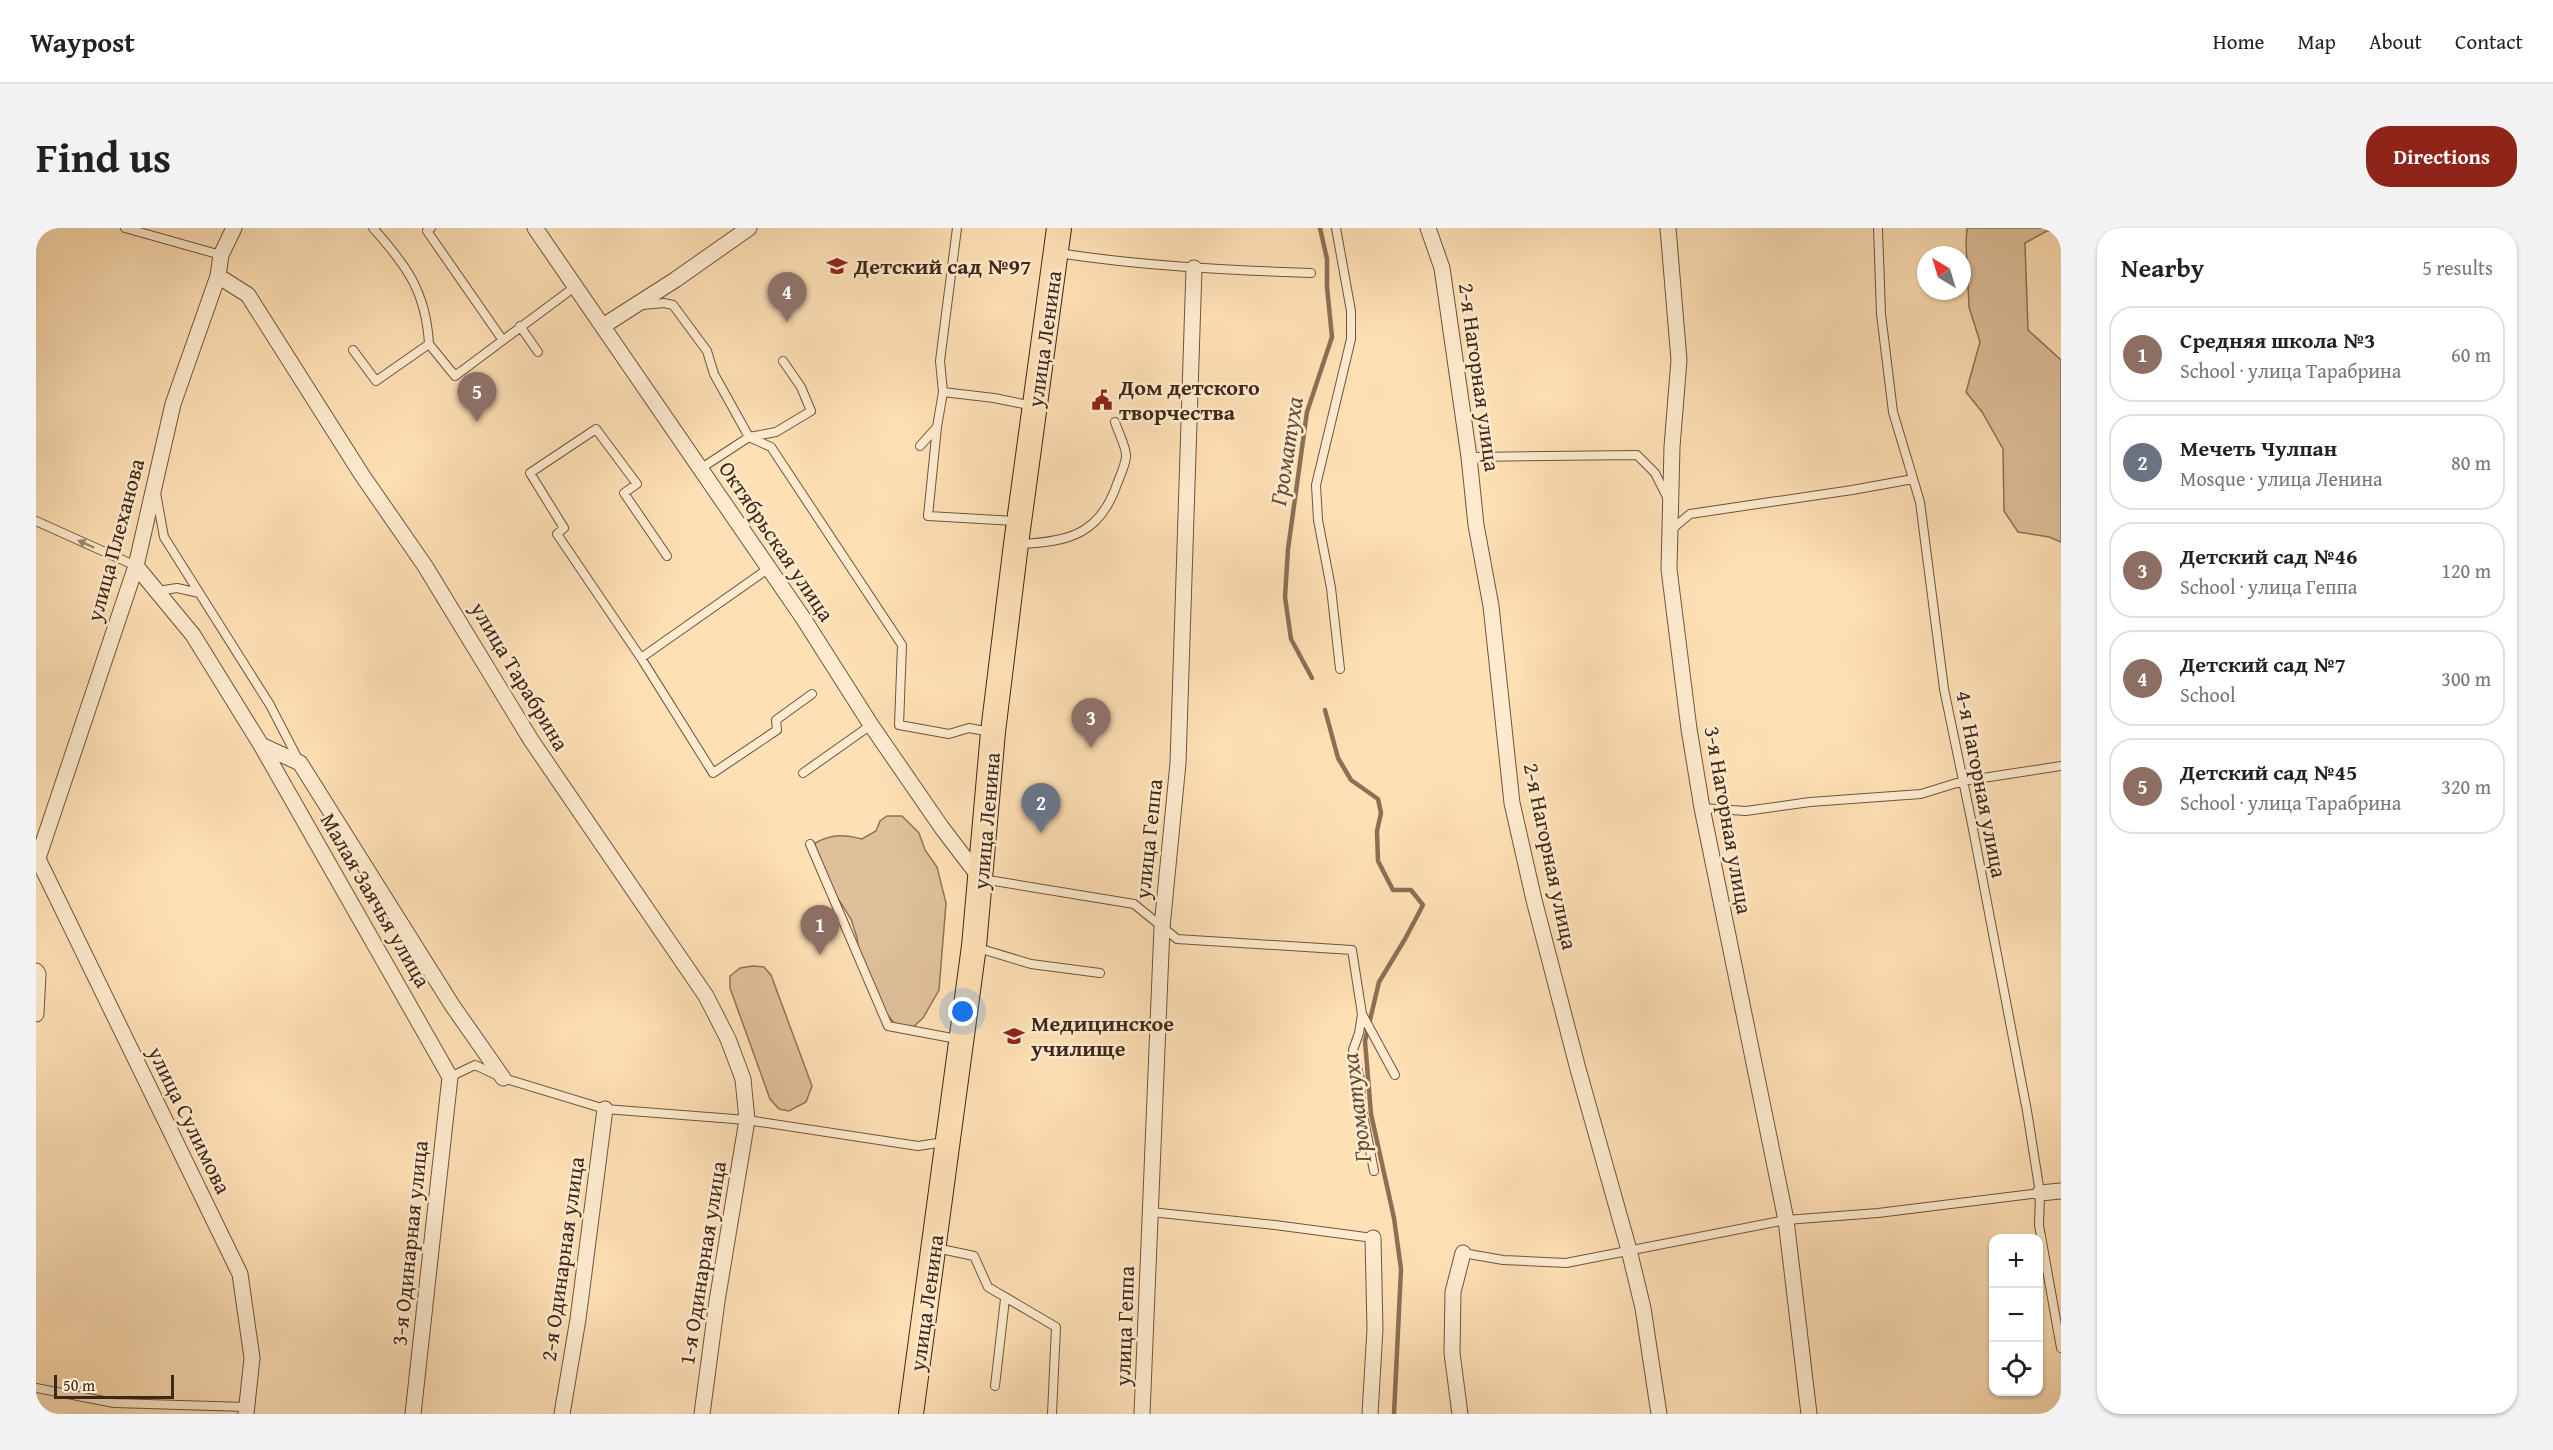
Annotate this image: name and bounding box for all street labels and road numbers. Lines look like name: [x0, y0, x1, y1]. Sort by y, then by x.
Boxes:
street label: улица Ленина: [1018, 268, 1069, 410]
street label: 2-я Нагорная улица: [1451, 281, 1509, 474]
street label: улица Плеханова: [78, 454, 152, 626]
street label: Октябрьская улица: [711, 454, 843, 628]
street label: улица Тарабрина: [462, 595, 577, 757]
street label: 4-я Нагорная улица: [1948, 688, 2016, 881]
street label: 3-я Нагорная улица: [1697, 724, 1761, 917]
street label: улица Ленина: [964, 751, 1008, 892]
street label: 2-я Нагорная улица: [1516, 760, 1587, 953]
street label: улица Геппа: [1126, 777, 1170, 902]
street label: Малая Заячья улица: [313, 807, 439, 994]
street label: улица Сулимова: [140, 1040, 240, 1200]
street label: 3-я Одинарная улица: [382, 1138, 436, 1347]
street label: 2-я Одинарная улица: [532, 1154, 592, 1363]
street label: 1-я Одинарная улица: [670, 1158, 734, 1367]
street label: улица Ленина: [900, 1232, 951, 1374]
street label: улица Геппа: [1106, 1265, 1142, 1388]

